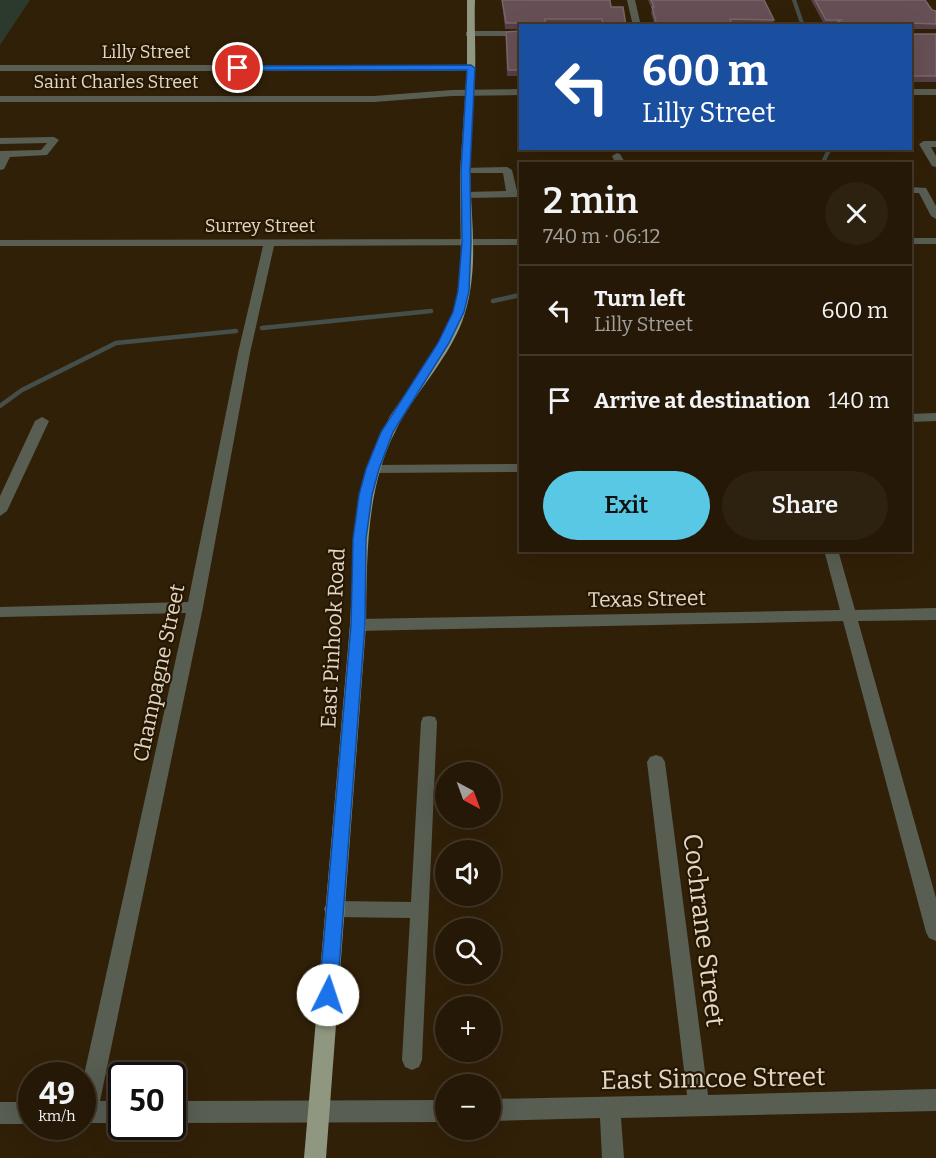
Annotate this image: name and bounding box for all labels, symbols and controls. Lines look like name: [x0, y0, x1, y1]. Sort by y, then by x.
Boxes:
street label: Lilly Street: [101, 41, 191, 63]
pin: [212, 42, 263, 93]
text: 600 m: [642, 46, 768, 96]
icon: left: [543, 48, 621, 126]
icon: arrive: [221, 51, 254, 84]
street label: Saint Charles Street: [34, 71, 199, 93]
text: Lilly Street: [642, 97, 776, 129]
text: 2 min: [543, 179, 638, 223]
button: close: [825, 182, 888, 245]
street label: Surrey Street: [205, 215, 316, 237]
text: 740 m · 06:12: [543, 224, 660, 248]
text: Turn left: [594, 285, 686, 312]
icon: left: [543, 294, 576, 327]
text: 600 m: [821, 297, 888, 324]
text: Lilly Street: [594, 312, 693, 336]
icon: arrive: [543, 384, 576, 417]
text: Arrive at destination: [594, 387, 810, 414]
text: 140 m: [828, 387, 889, 414]
button: Exit: [543, 471, 710, 540]
button: Share: [722, 471, 888, 540]
street label: East Pinhook Road: [315, 547, 351, 729]
street label: Champagne Street: [127, 581, 191, 764]
street label: Texas Street: [588, 585, 707, 613]
north arrow: [435, 762, 501, 828]
map controls: [435, 762, 501, 1140]
street label: Cochrane Street: [676, 832, 731, 1029]
button: sound: [435, 840, 501, 906]
button: search: [435, 918, 501, 984]
position arrow: [296, 963, 360, 1027]
button: +: [435, 996, 501, 1062]
street label: East Simcoe Street: [600, 1061, 826, 1096]
speed limit sign: 50: [108, 1062, 186, 1140]
button: −: [435, 1074, 501, 1140]
text: 49: [39, 1076, 75, 1112]
text: km/h: [38, 1107, 76, 1125]

